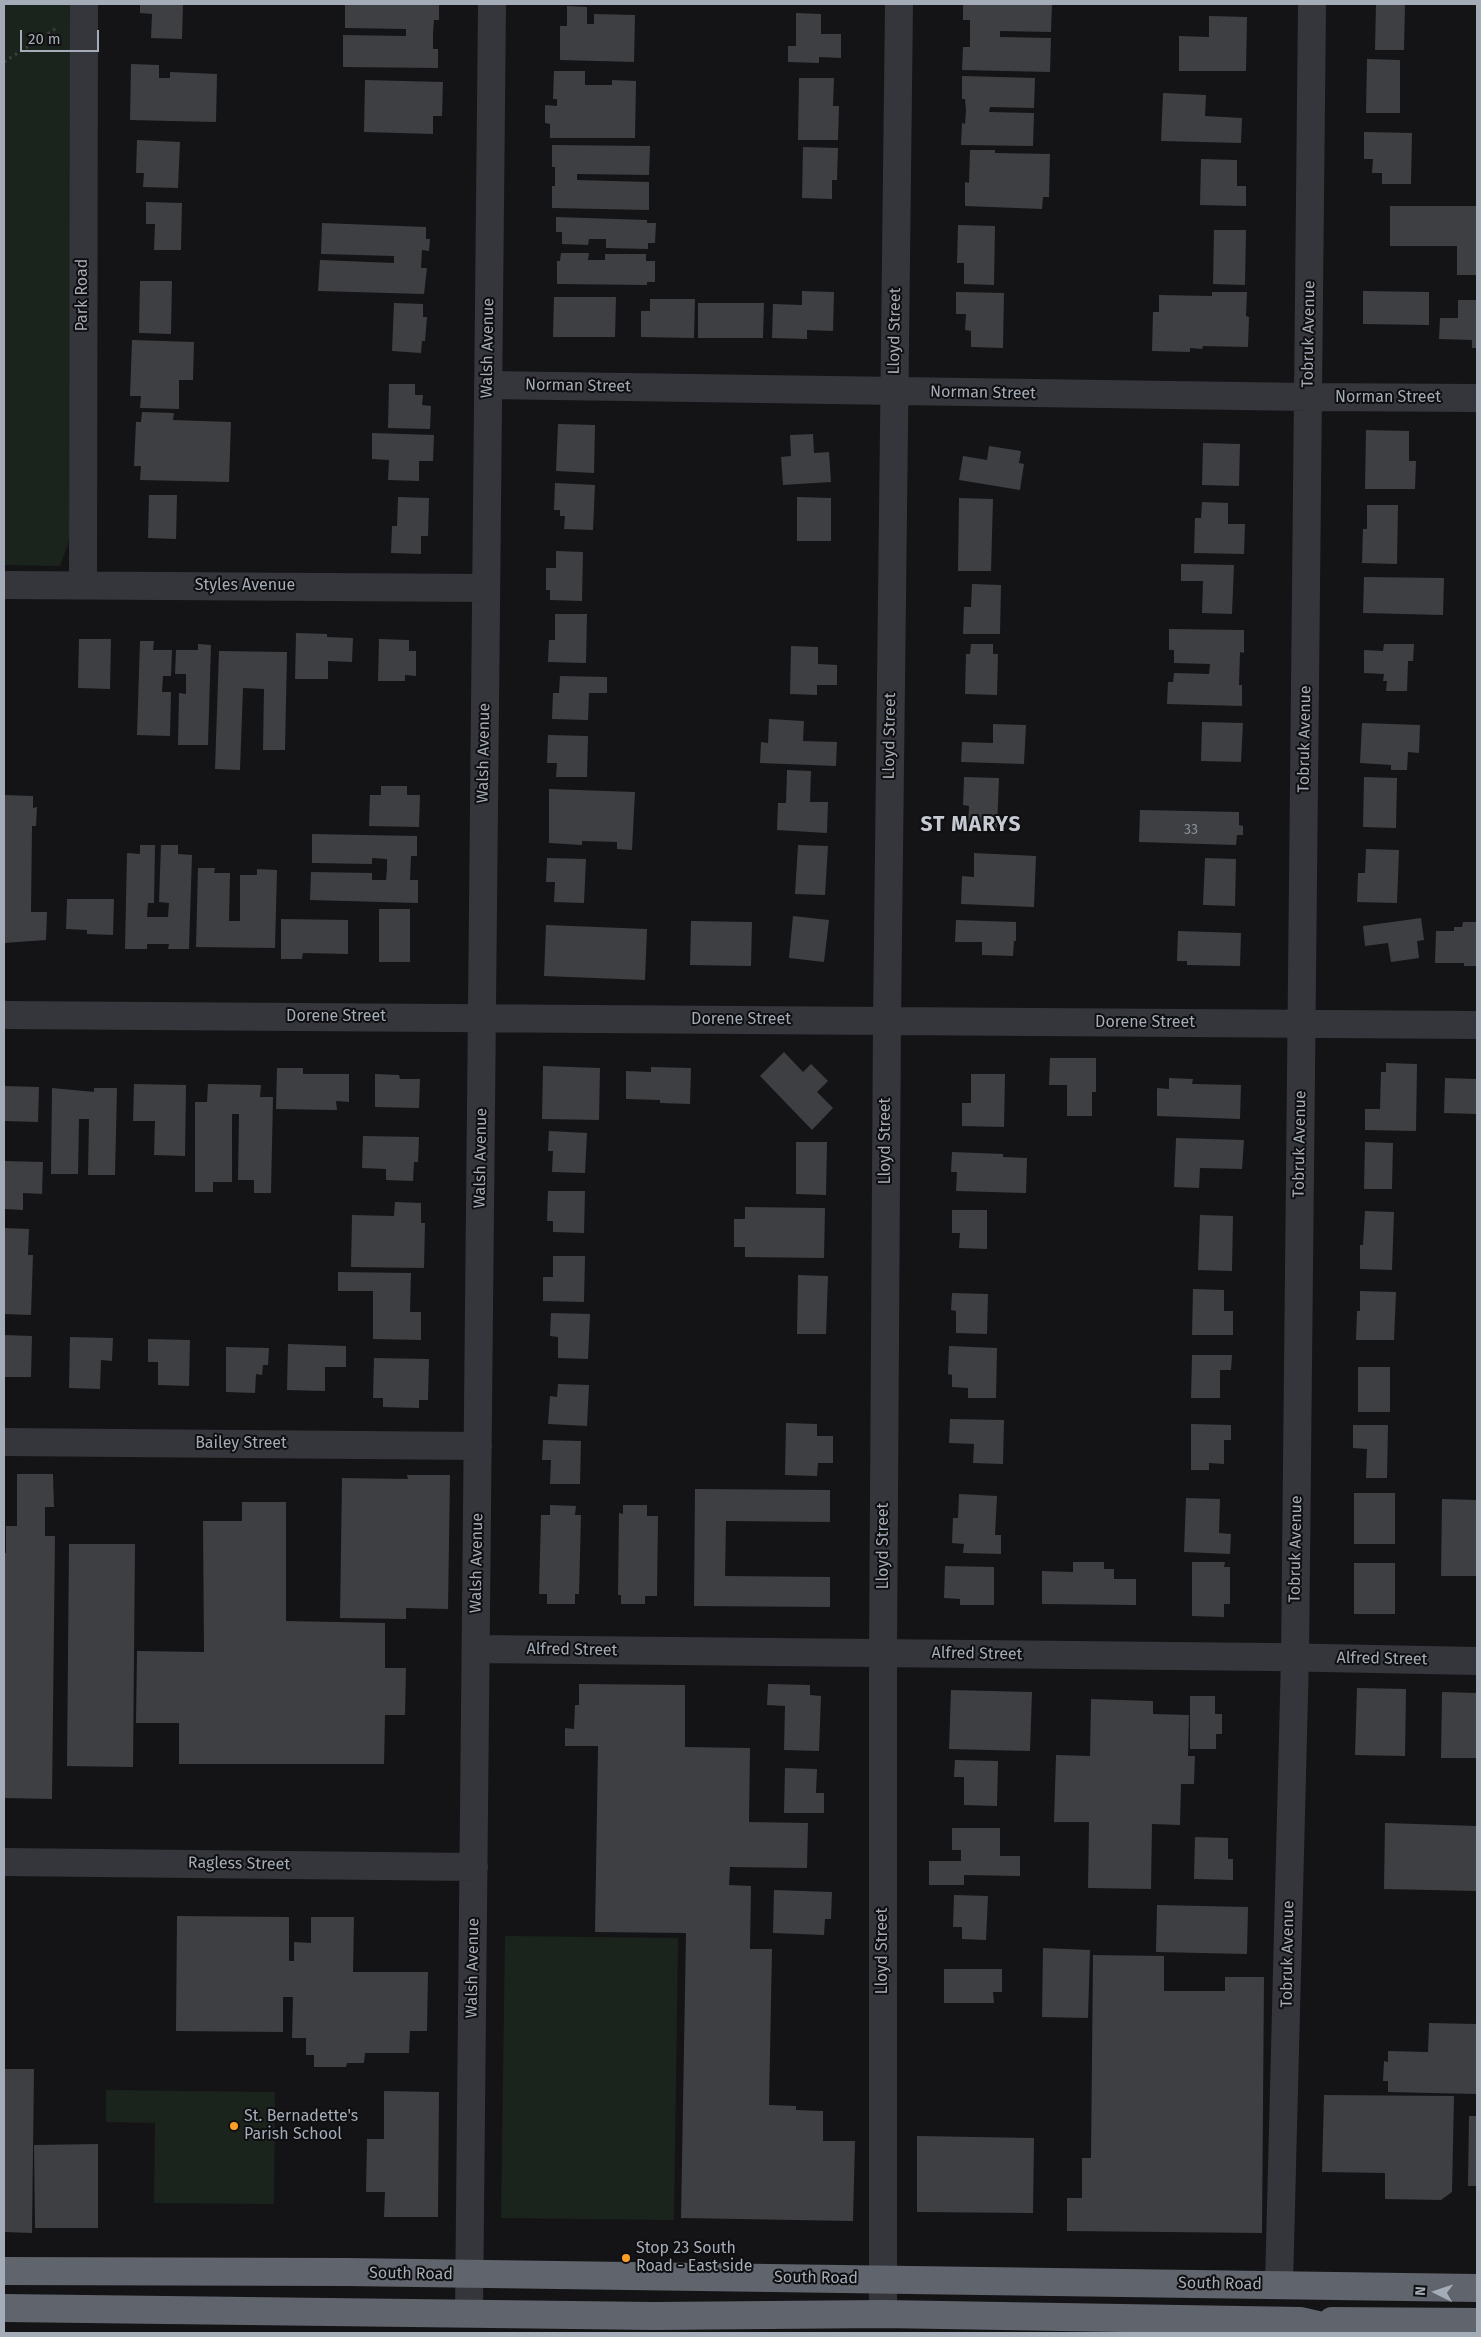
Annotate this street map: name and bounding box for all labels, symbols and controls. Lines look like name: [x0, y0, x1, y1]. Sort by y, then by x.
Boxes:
scale bar: [22, 20, 101, 52]
text: 20 m: [28, 30, 61, 48]
street label: Park Road: [73, 259, 93, 331]
street label: Tobruk Avenue: [1298, 280, 1320, 388]
street label: Lloyd Street: [885, 287, 905, 375]
street label: Walsh Avenue: [478, 298, 498, 398]
street label: Norman Street: [525, 375, 631, 397]
street label: Norman Street: [930, 382, 1036, 404]
street label: Norman Street: [1335, 388, 1441, 408]
street label: Styles Avenue: [195, 576, 295, 596]
street label: Tobruk Avenue: [1294, 685, 1316, 793]
street label: Lloyd Street: [880, 692, 900, 780]
street label: Walsh Avenue: [474, 703, 494, 803]
district label: ST MARYS: [919, 812, 1023, 838]
house number: 33: [1184, 822, 1198, 838]
street label: Dorene Street: [286, 1007, 386, 1027]
street label: Dorene Street: [691, 1010, 791, 1030]
street label: Dorene Street: [1095, 1013, 1195, 1033]
street label: Tobruk Avenue: [1289, 1090, 1311, 1198]
street label: Lloyd Street: [876, 1098, 896, 1184]
street label: Walsh Avenue: [471, 1108, 491, 1208]
street label: Bailey Street: [195, 1434, 287, 1454]
street label: Tobruk Avenue: [1285, 1495, 1307, 1603]
street label: Lloyd Street: [874, 1503, 894, 1589]
street label: Walsh Avenue: [467, 1513, 487, 1613]
street label: Alfred Street: [526, 1640, 618, 1660]
street label: Alfred Street: [931, 1644, 1023, 1664]
street label: Alfred Street: [1336, 1649, 1428, 1669]
street label: Ragless Street: [188, 1854, 290, 1874]
street label: Tobruk Avenue: [1277, 1900, 1299, 2008]
street label: Lloyd Street: [873, 1908, 893, 1994]
street label: Walsh Avenue: [463, 1918, 483, 2018]
place label: St. Bernadette's Parish School: [244, 2107, 358, 2145]
marker: St. Bernadette's Parish School: [228, 2120, 240, 2132]
place label: Stop 23 South Road - East side: [636, 2239, 752, 2277]
marker: Stop 23 South Road - East side: [620, 2252, 632, 2264]
street label: South Road: [369, 2264, 453, 2284]
north arrow: [1411, 2267, 1461, 2317]
street label: South Road: [774, 2268, 858, 2288]
street label: South Road: [1178, 2274, 1262, 2294]
text: N: [1412, 2286, 1429, 2296]

